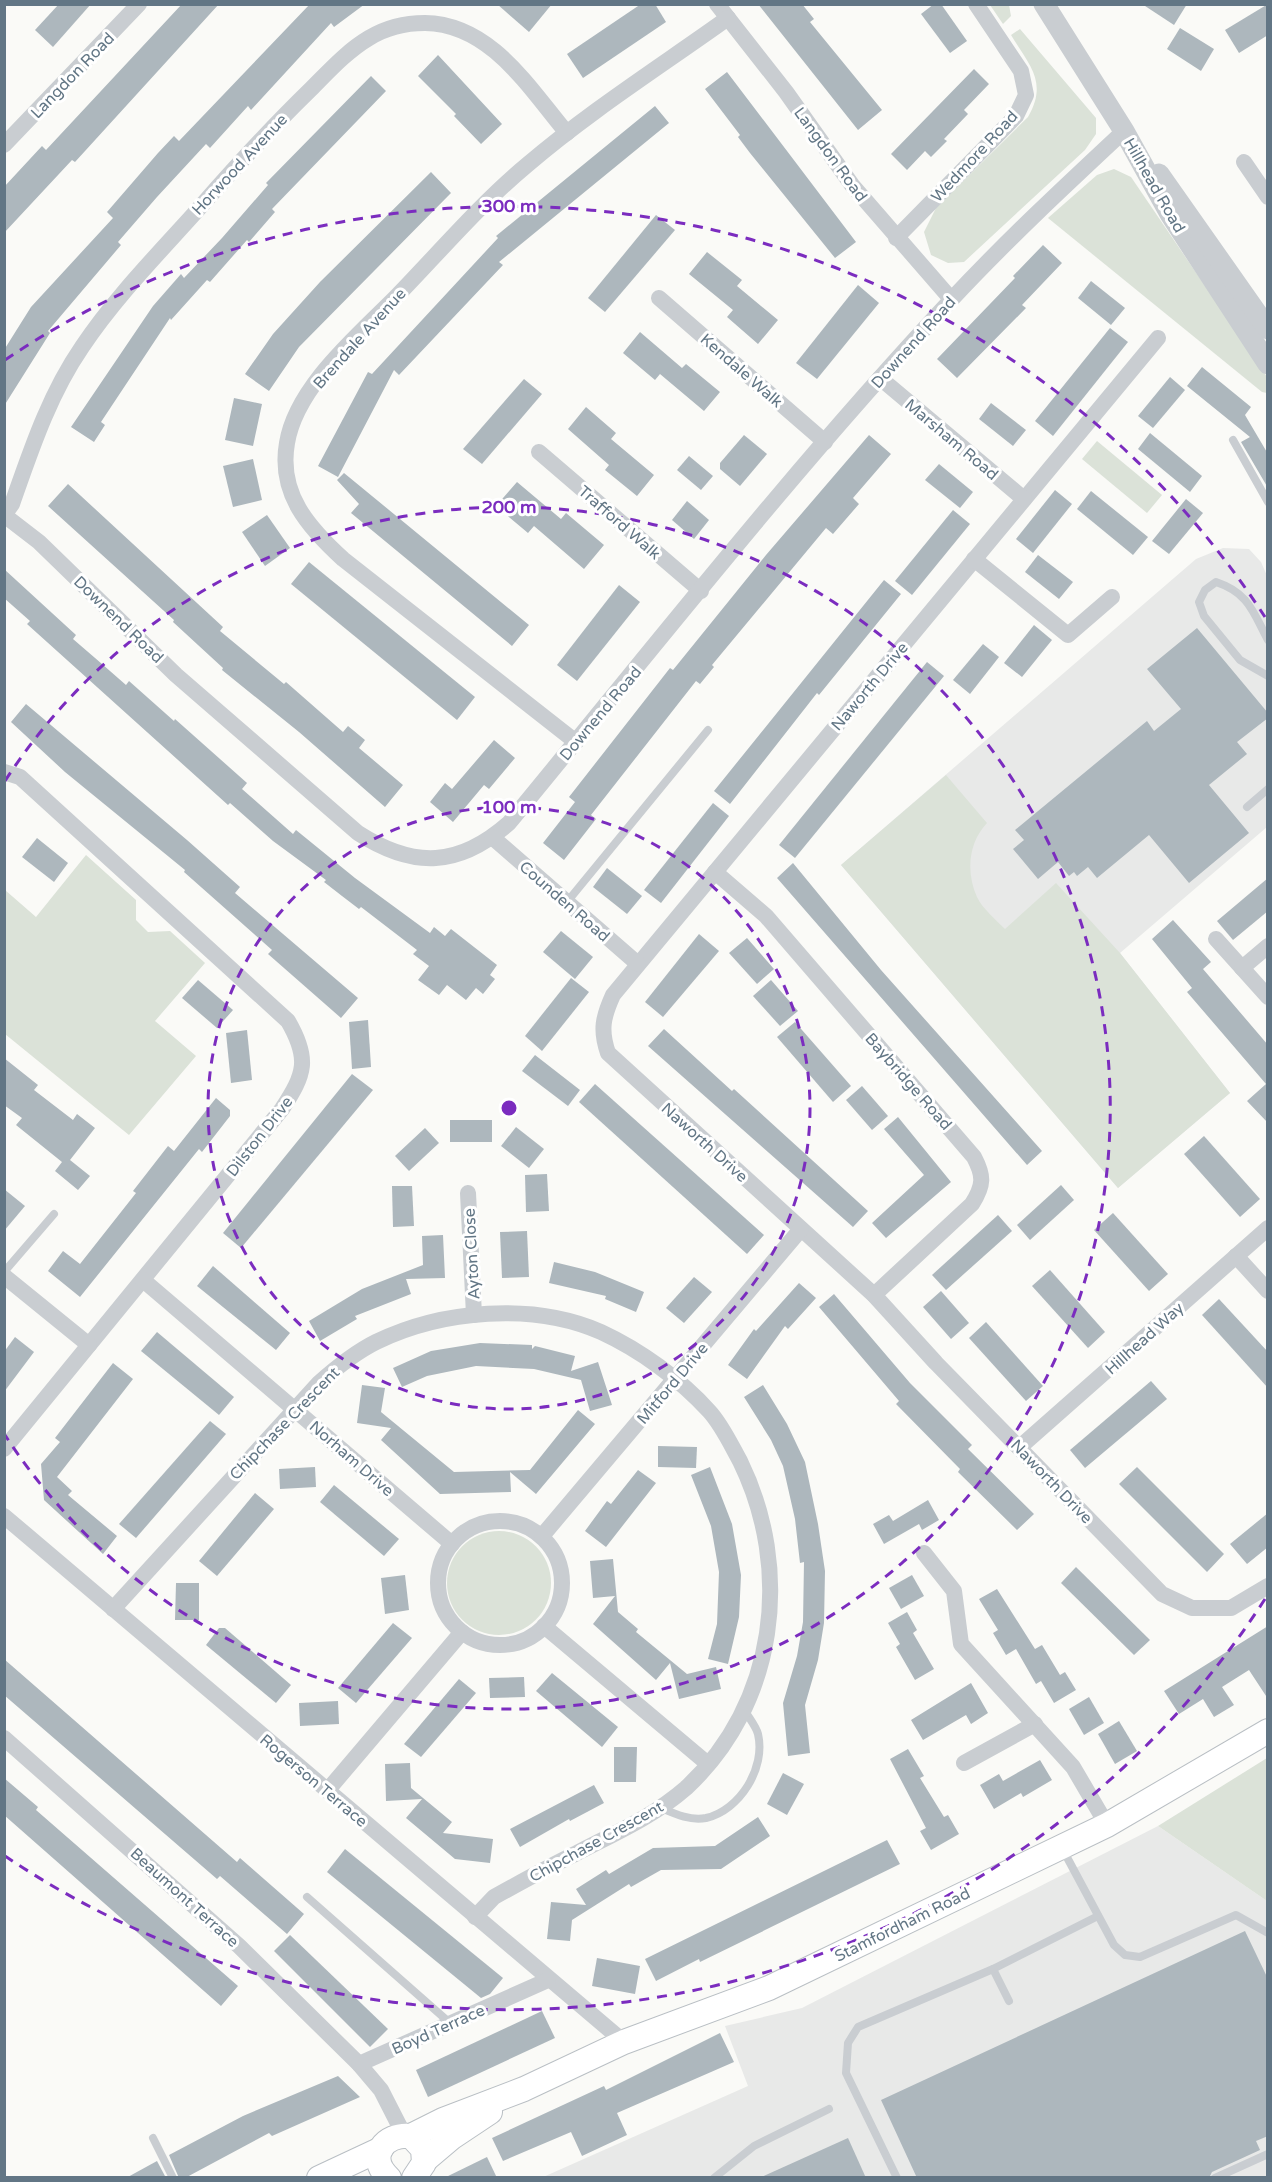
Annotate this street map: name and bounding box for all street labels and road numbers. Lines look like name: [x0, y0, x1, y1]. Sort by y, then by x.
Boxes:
street label: Langdon Road: [27, 28, 119, 123]
street label: Langdon Road: [789, 103, 871, 206]
street label: Wedmore Road: [927, 107, 1022, 207]
street label: Horwood Avenue: [188, 110, 292, 219]
street label: Hillhead Road: [1119, 135, 1189, 236]
street label: Brendale Avenue: [309, 284, 410, 393]
street label: Downend Road: [867, 292, 960, 393]
street label: Kendale Walk: [696, 329, 787, 412]
street label: Marsham Road: [900, 395, 1002, 485]
street label: Trafford Walk: [574, 482, 665, 564]
street label: Downend Road: [69, 572, 167, 668]
street label: Naworth Drive: [827, 638, 913, 735]
street label: Downend Road: [555, 662, 646, 765]
street label: Counden Road: [515, 857, 614, 946]
street label: Baybridge Road: [861, 1029, 956, 1134]
street label: Dilston Drive: [222, 1092, 297, 1181]
street label: Naworth Drive: [657, 1099, 752, 1187]
street label: Ayton Close: [460, 1208, 484, 1300]
street label: Hillhead Way: [1101, 1298, 1188, 1379]
street label: Mitford Drive: [633, 1339, 713, 1428]
street label: Chipchase Crescent: [225, 1363, 344, 1485]
street label: Norham Drive: [305, 1417, 398, 1501]
street label: Naworth Drive: [1006, 1435, 1097, 1528]
street label: Rogerson Terrace: [256, 1730, 371, 1832]
street label: Chipchase Crescent: [526, 1797, 667, 1887]
street label: Beaumont Terrace: [126, 1844, 243, 1952]
street label: Stamfordham Road: [831, 1883, 973, 1966]
street label: Boyd Terrace: [389, 2000, 488, 2059]

